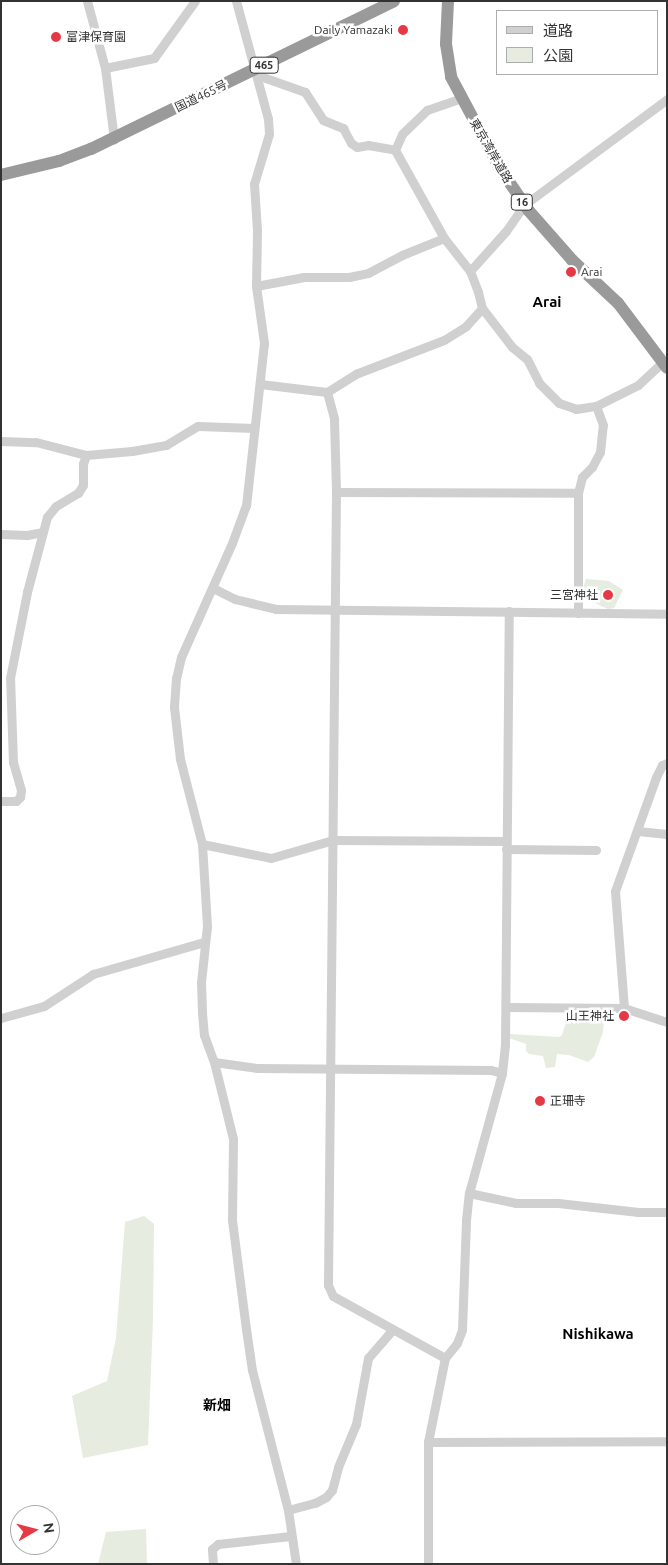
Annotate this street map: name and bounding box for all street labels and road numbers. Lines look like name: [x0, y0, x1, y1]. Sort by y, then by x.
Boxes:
road number: 465: [249, 56, 279, 74]
street label: 国道465号: [173, 77, 229, 115]
street label: 東京湾岸道路: [467, 116, 515, 186]
road number: 16: [511, 193, 533, 210]

